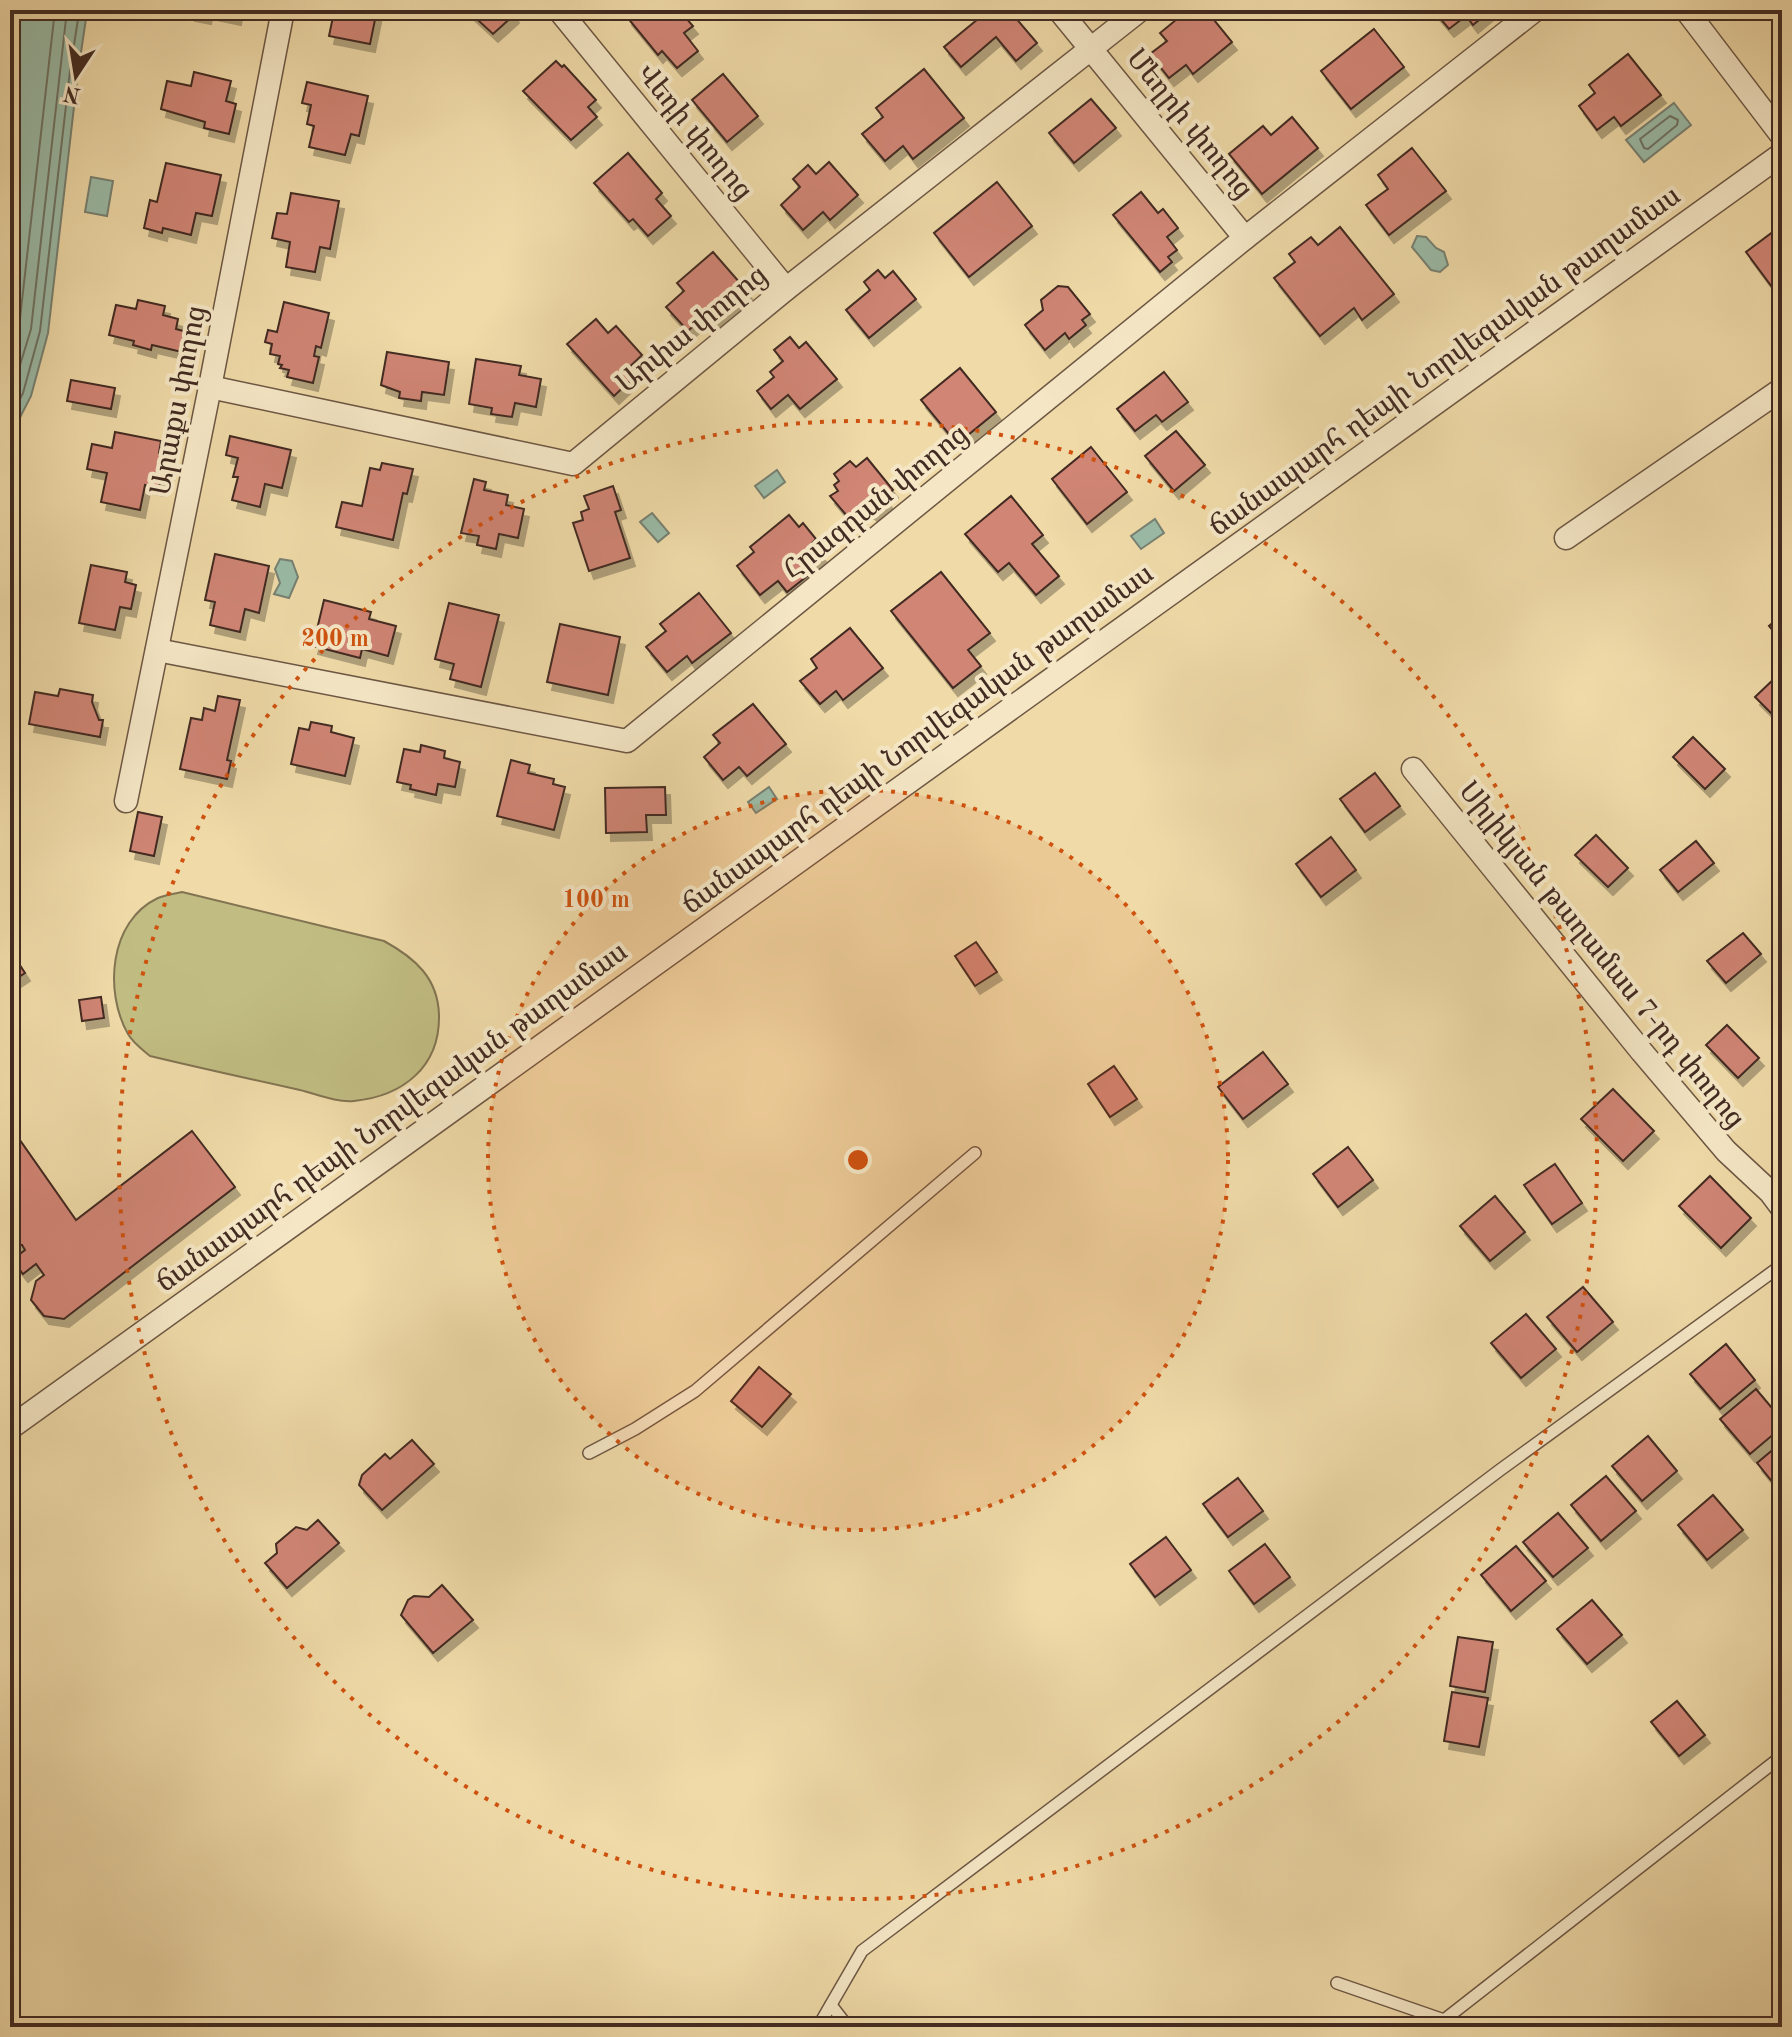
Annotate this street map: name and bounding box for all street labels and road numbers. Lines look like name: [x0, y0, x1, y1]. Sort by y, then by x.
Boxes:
street label: Մեղրի փողոց: [1120, 45, 1257, 205]
street label: Վեդի փողոց: [631, 60, 757, 206]
street label: ճանապարհ դեպի Նորվեգական թաղամաս: [1205, 182, 1686, 542]
street label: Արփա փողոց: [612, 261, 773, 399]
street label: Արաքս փողոց: [148, 303, 212, 498]
street label: Հրազդան փողոց: [780, 421, 974, 586]
street label: ճանապարհ դեպի Նորվեգական թաղամաս: [678, 560, 1159, 920]
street label: Սիլիկյան թաղամաս 7-րդ փողոց: [1453, 778, 1749, 1134]
street label: ճանապարհ դեպի Նորվեգական թաղամաս: [152, 938, 633, 1298]

